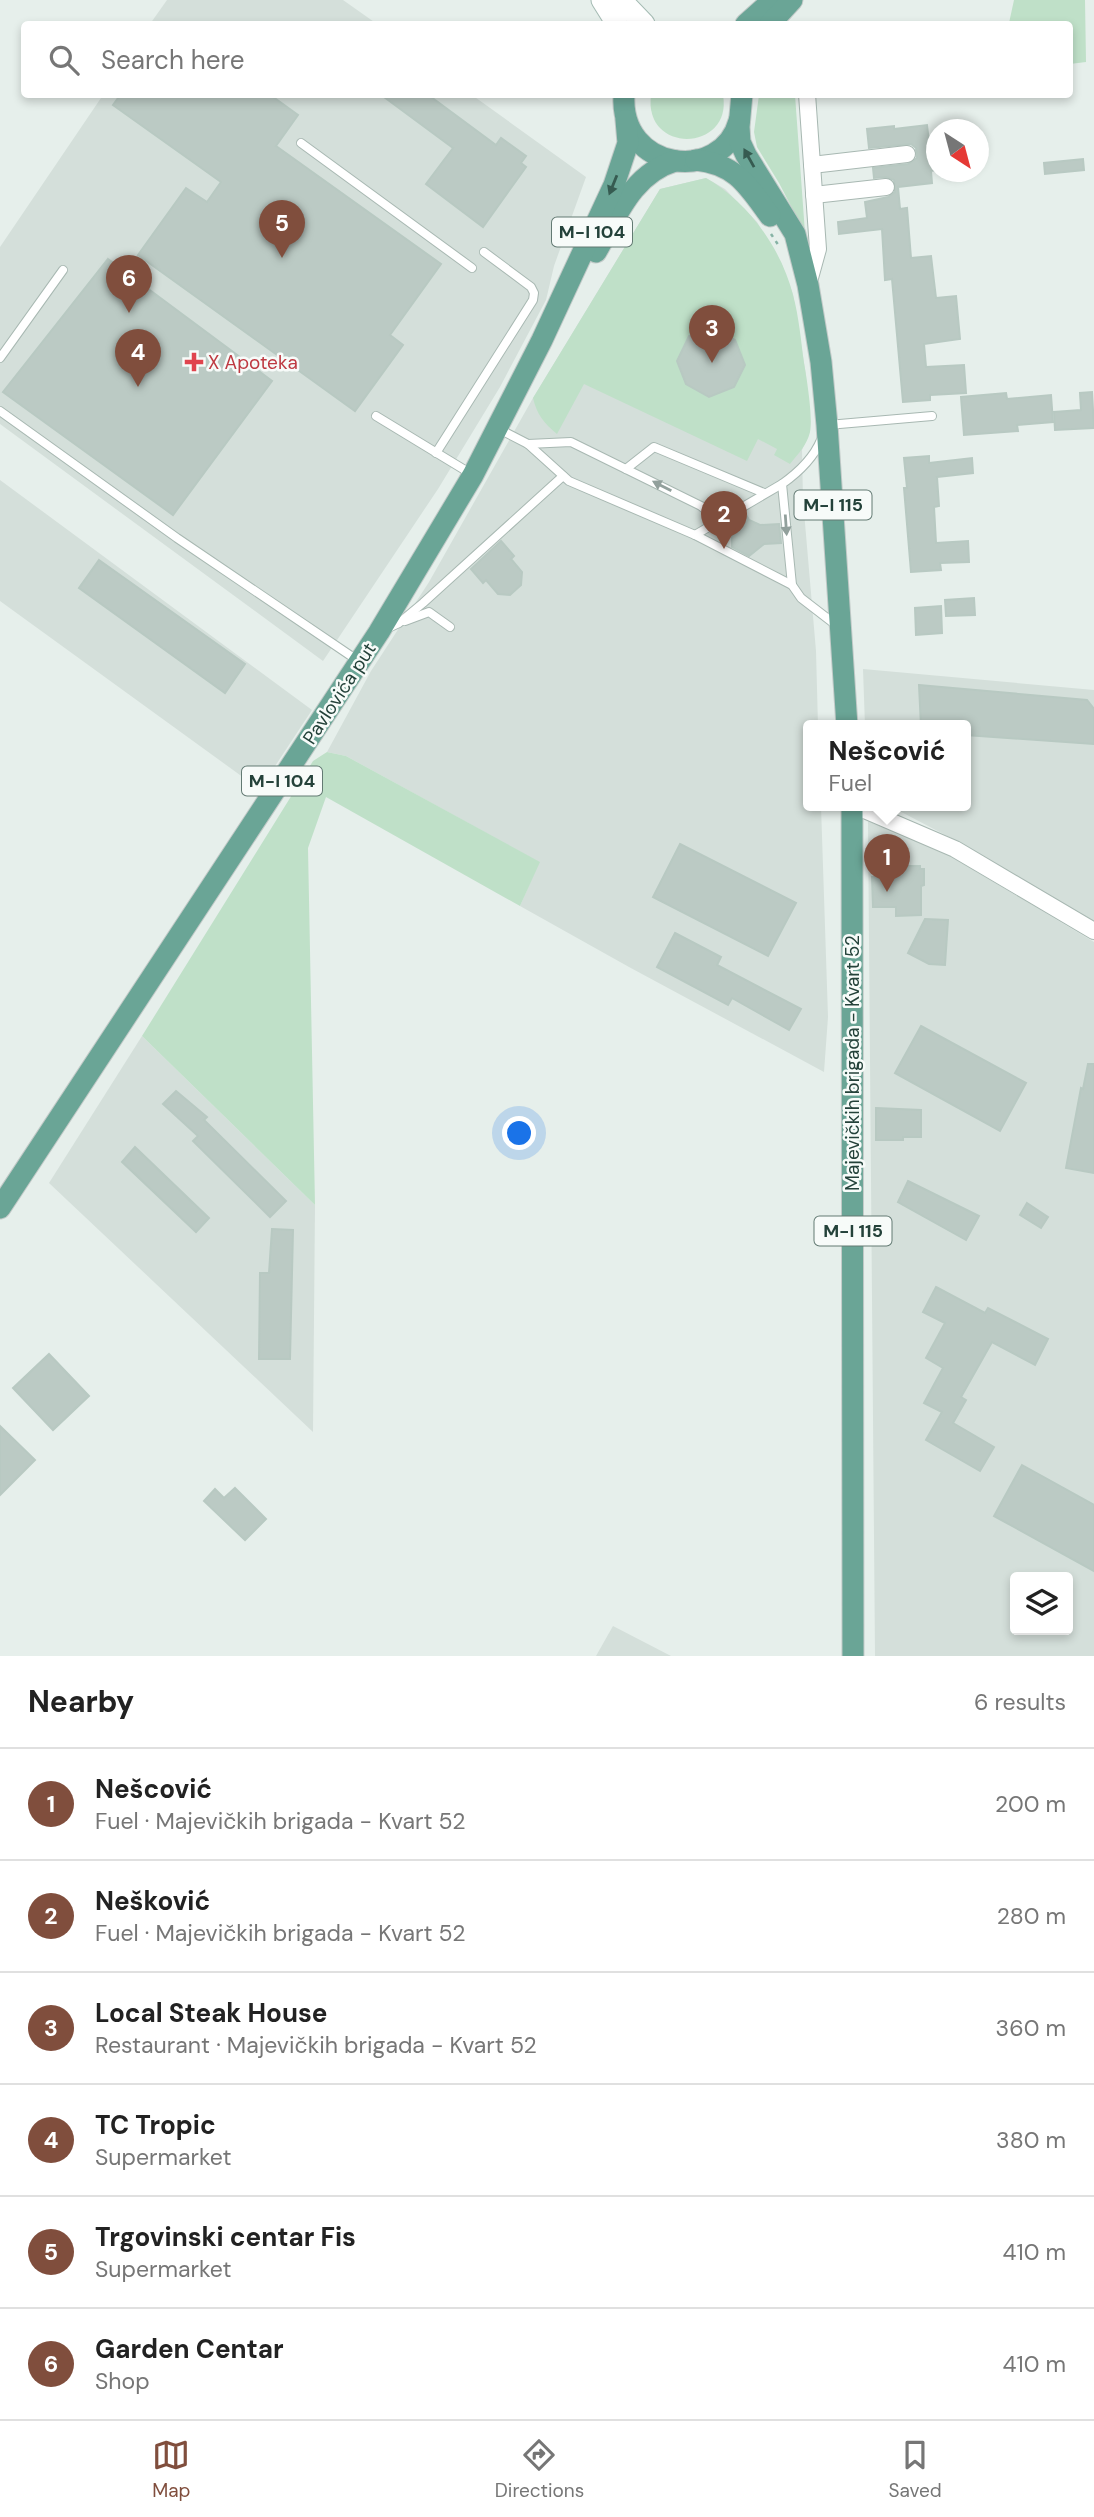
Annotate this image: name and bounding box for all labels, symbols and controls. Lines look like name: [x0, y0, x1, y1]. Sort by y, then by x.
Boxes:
search box: [21, 21, 1073, 98]
icon: search: [45, 41, 83, 79]
text: Search here: [101, 43, 244, 77]
north arrow: [926, 119, 989, 182]
one-way arrow: [743, 149, 755, 168]
one-way arrow: [607, 175, 618, 196]
pin: 5: [259, 200, 305, 258]
road number: M-I 104: [552, 218, 632, 246]
pin: 6: [106, 255, 152, 313]
pin: 3: [689, 305, 735, 363]
pin: 4: [115, 329, 161, 387]
place label: X Apoteka: [208, 350, 298, 375]
marker: X Apoteka: [186, 354, 202, 370]
one-way arrow: [652, 481, 672, 492]
road number: M-I 115: [794, 490, 872, 520]
pin: 2: [701, 491, 747, 549]
one-way arrow: [781, 514, 792, 536]
street label: Pavlovića put: [297, 638, 382, 749]
popup: [803, 720, 971, 811]
text: Nešcović: [828, 734, 946, 768]
road number: M-I 104: [242, 766, 322, 796]
text: Fuel: [828, 768, 872, 798]
pin: 1: [864, 834, 910, 892]
street label: Majevičkih brigada - Kvart 52: [840, 935, 865, 1191]
your location: [502, 1116, 536, 1150]
road number: M-I 115: [814, 1216, 892, 1246]
map controls: [1010, 1572, 1073, 1635]
button: layers: [1010, 1572, 1073, 1635]
text: Nearby: [28, 1682, 134, 1721]
text: 6 results: [974, 1687, 1066, 1717]
text: Nešcović: [95, 1772, 212, 1806]
text: 1: [47, 1789, 55, 1819]
text: 200 m: [995, 1789, 1066, 1819]
text: Fuel · Majevičkih brigada - Kvart 52: [95, 1806, 465, 1836]
text: Nešković: [95, 1884, 210, 1918]
text: 2: [44, 1901, 58, 1931]
text: 280 m: [997, 1901, 1066, 1931]
text: Fuel · Majevičkih brigada - Kvart 52: [95, 1918, 465, 1948]
text: Local Steak House: [95, 1996, 327, 2030]
text: 3: [44, 2013, 58, 2043]
text: 360 m: [996, 2013, 1066, 2043]
text: Restaurant · Majevičkih brigada - Kvart 52: [95, 2030, 537, 2060]
text: TC Tropic: [95, 2108, 216, 2142]
text: 4: [44, 2125, 58, 2155]
text: 380 m: [996, 2125, 1066, 2155]
text: Supermarket: [95, 2142, 231, 2172]
text: Trgovinski centar Fis: [95, 2220, 356, 2254]
text: 5: [44, 2237, 58, 2267]
text: 410 m: [1003, 2237, 1066, 2267]
text: Supermarket: [95, 2254, 231, 2284]
text: Garden Centar: [95, 2332, 284, 2366]
text: 6: [44, 2349, 58, 2379]
text: 410 m: [1003, 2349, 1066, 2379]
text: Shop: [95, 2366, 150, 2396]
tab: Map: [152, 2436, 190, 2503]
tab: Directions: [495, 2436, 584, 2503]
tab: Saved: [889, 2436, 942, 2503]

